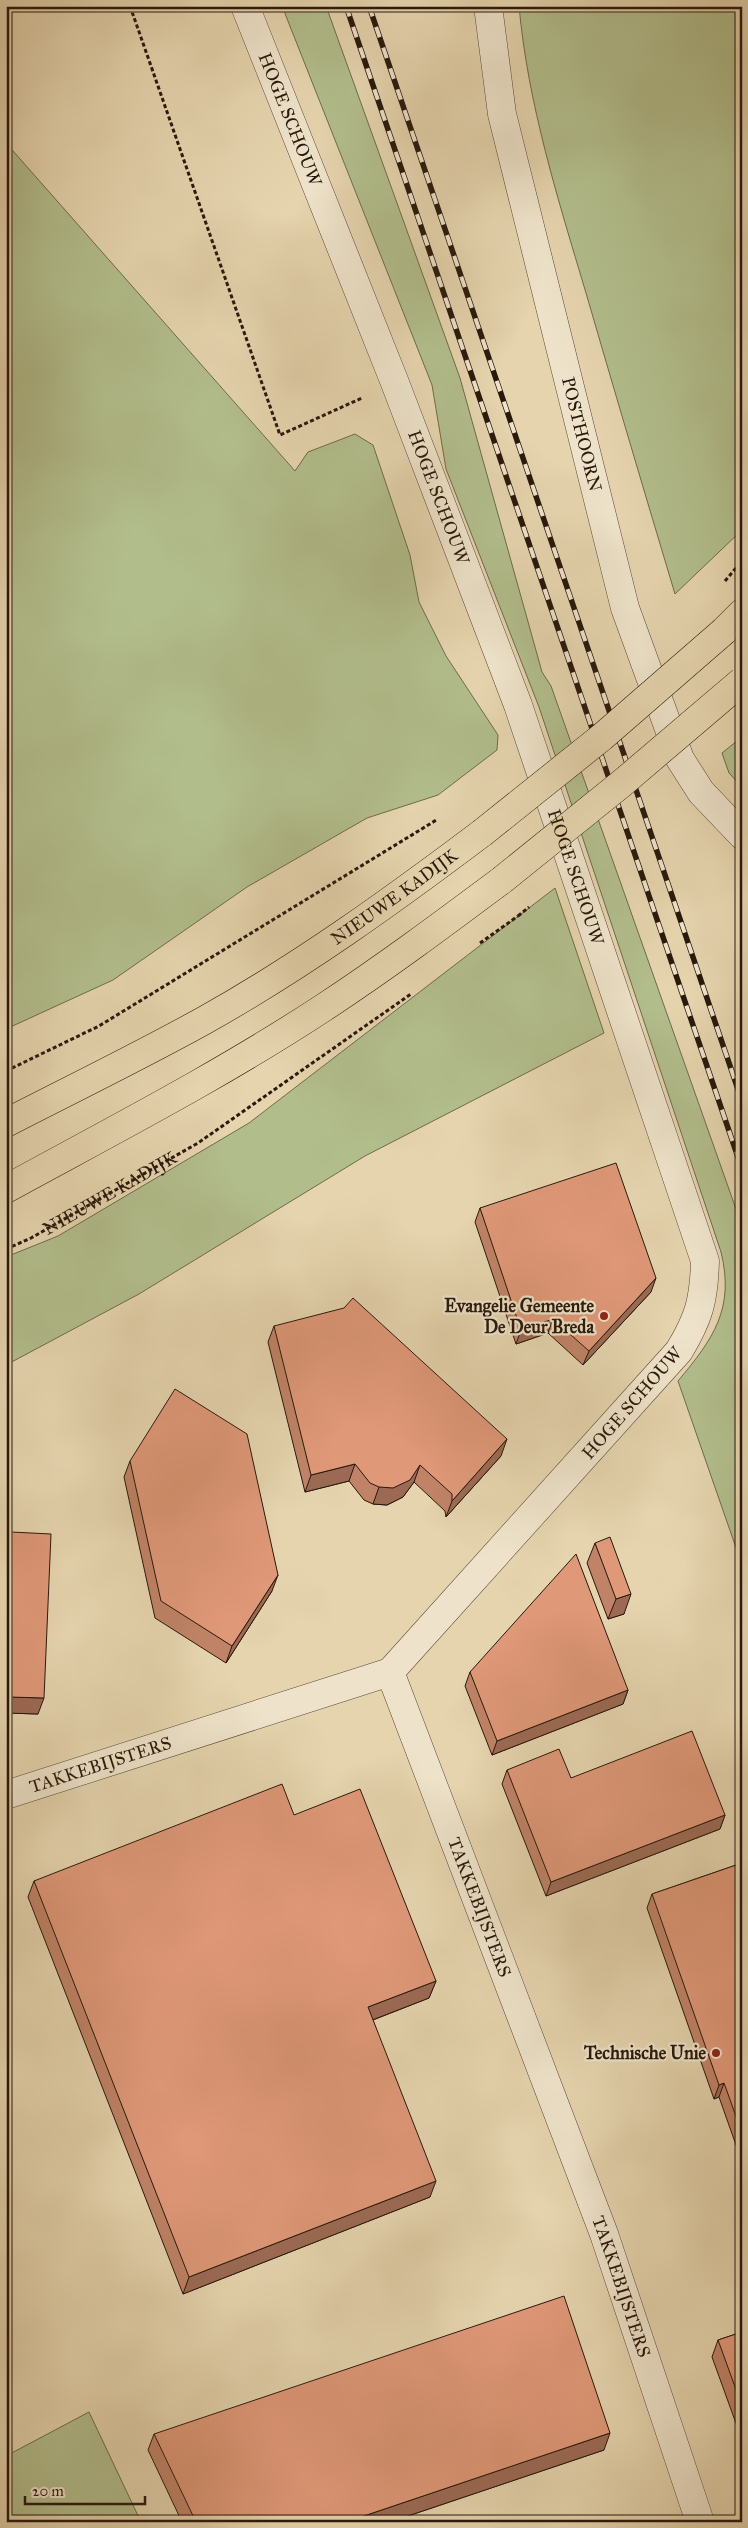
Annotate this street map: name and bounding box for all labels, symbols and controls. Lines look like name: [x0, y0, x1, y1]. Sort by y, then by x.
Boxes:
street label: HOGE SCHOUW: [254, 49, 327, 190]
street label: POSTHOORN: [557, 375, 607, 494]
street label: HOGE SCHOUW: [403, 427, 475, 568]
street label: HOGE SCHOUW: [543, 806, 609, 949]
street label: NIEUWE KADIJK: [327, 843, 463, 950]
street label: NIEUWE KADIJK: [39, 1146, 182, 1240]
place label: Evangelie Gemeente De Deur Breda: [444, 1295, 595, 1338]
marker: Evangelie Gemeente De Deur Breda: [598, 1310, 610, 1322]
street label: HOGE SCHOUW: [577, 1342, 687, 1464]
street label: TAKKEBIJSTERS: [26, 1732, 174, 1798]
street label: TAKKEBIJSTERS: [443, 1834, 516, 1980]
place label: Technische Unie: [583, 2042, 706, 2064]
marker: Technische Unie: [710, 2047, 722, 2059]
street label: TAKKEBIJSTERS: [587, 2213, 655, 2360]
scale bar: [25, 2473, 145, 2505]
text: 20 m: [32, 2482, 64, 2500]

